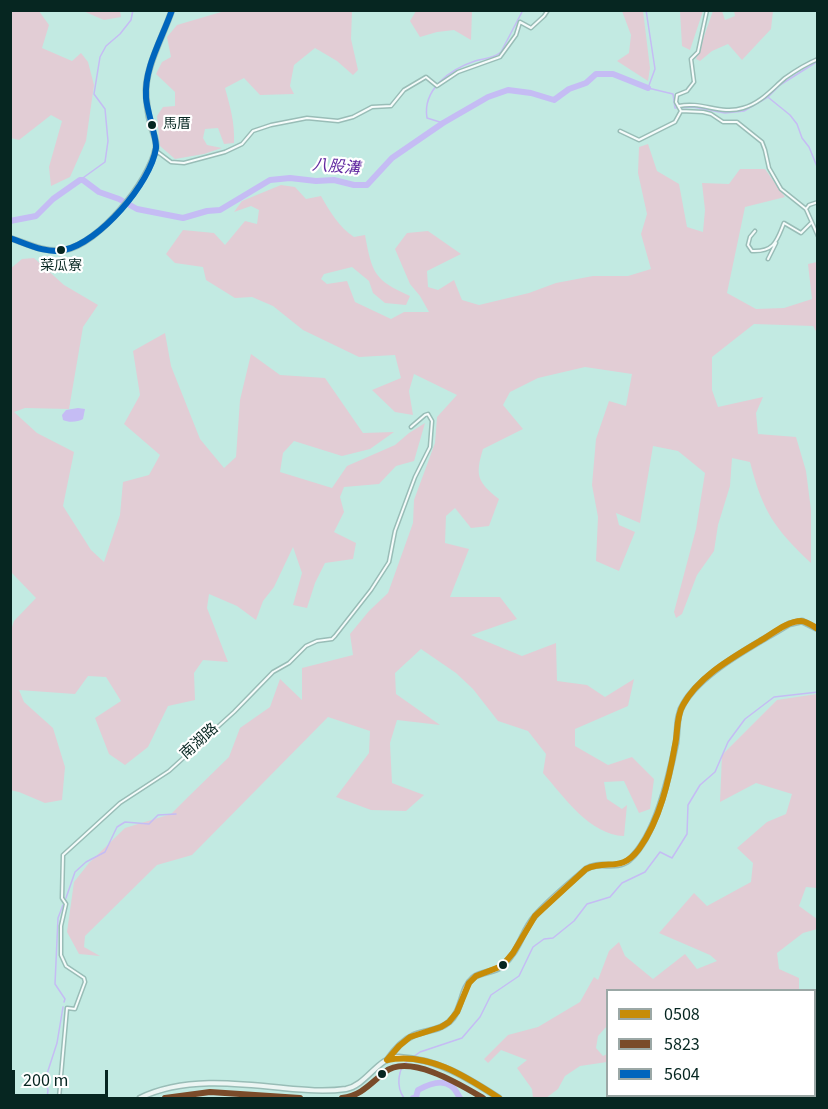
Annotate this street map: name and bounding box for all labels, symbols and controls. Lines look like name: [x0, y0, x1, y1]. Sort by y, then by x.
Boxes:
place label: 馬厝: [163, 117, 191, 133]
marker: 馬厝: [146, 119, 158, 131]
water label: 八股溝: [311, 156, 361, 180]
marker: 菜瓜寮: [55, 244, 67, 256]
place label: 菜瓜寮: [40, 259, 82, 275]
street label: 南湖路: [177, 720, 223, 764]
unlabelled marker: [497, 959, 509, 971]
legend: [606, 989, 816, 1097]
text: 0508: [664, 1002, 700, 1027]
text: 5823: [664, 1032, 700, 1057]
scale bar: [15, 1058, 111, 1096]
text: 5604: [664, 1062, 700, 1087]
text: 200 m: [23, 1068, 68, 1093]
unlabelled marker: [376, 1068, 388, 1080]

